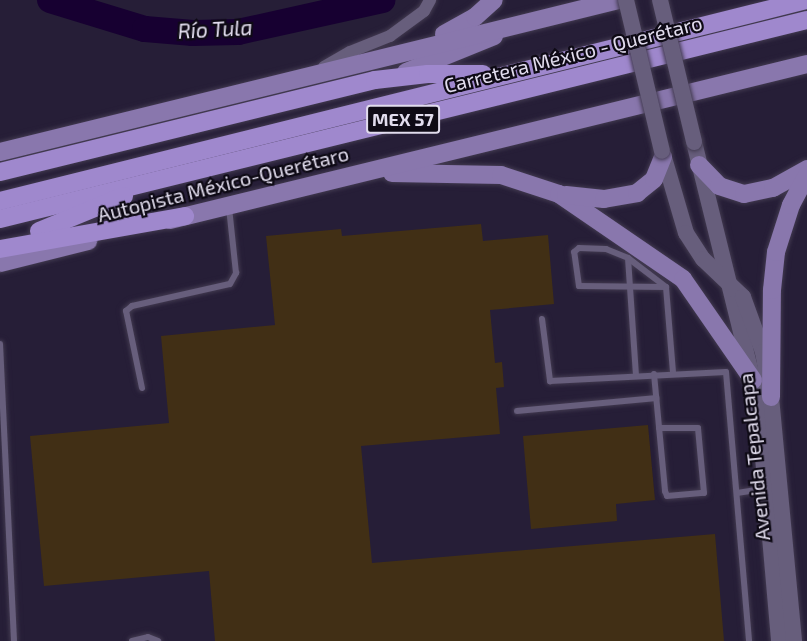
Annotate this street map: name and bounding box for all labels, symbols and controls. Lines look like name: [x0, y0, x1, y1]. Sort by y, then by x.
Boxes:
street label: Carretera México - Querétaro: [441, 10, 705, 98]
water label: Río Tula: [177, 14, 253, 44]
road number: MEX 57: [366, 104, 440, 134]
street label: Autopista México-Querétaro: [95, 141, 351, 227]
street label: Avenida Tepalcapa: [733, 372, 775, 542]

